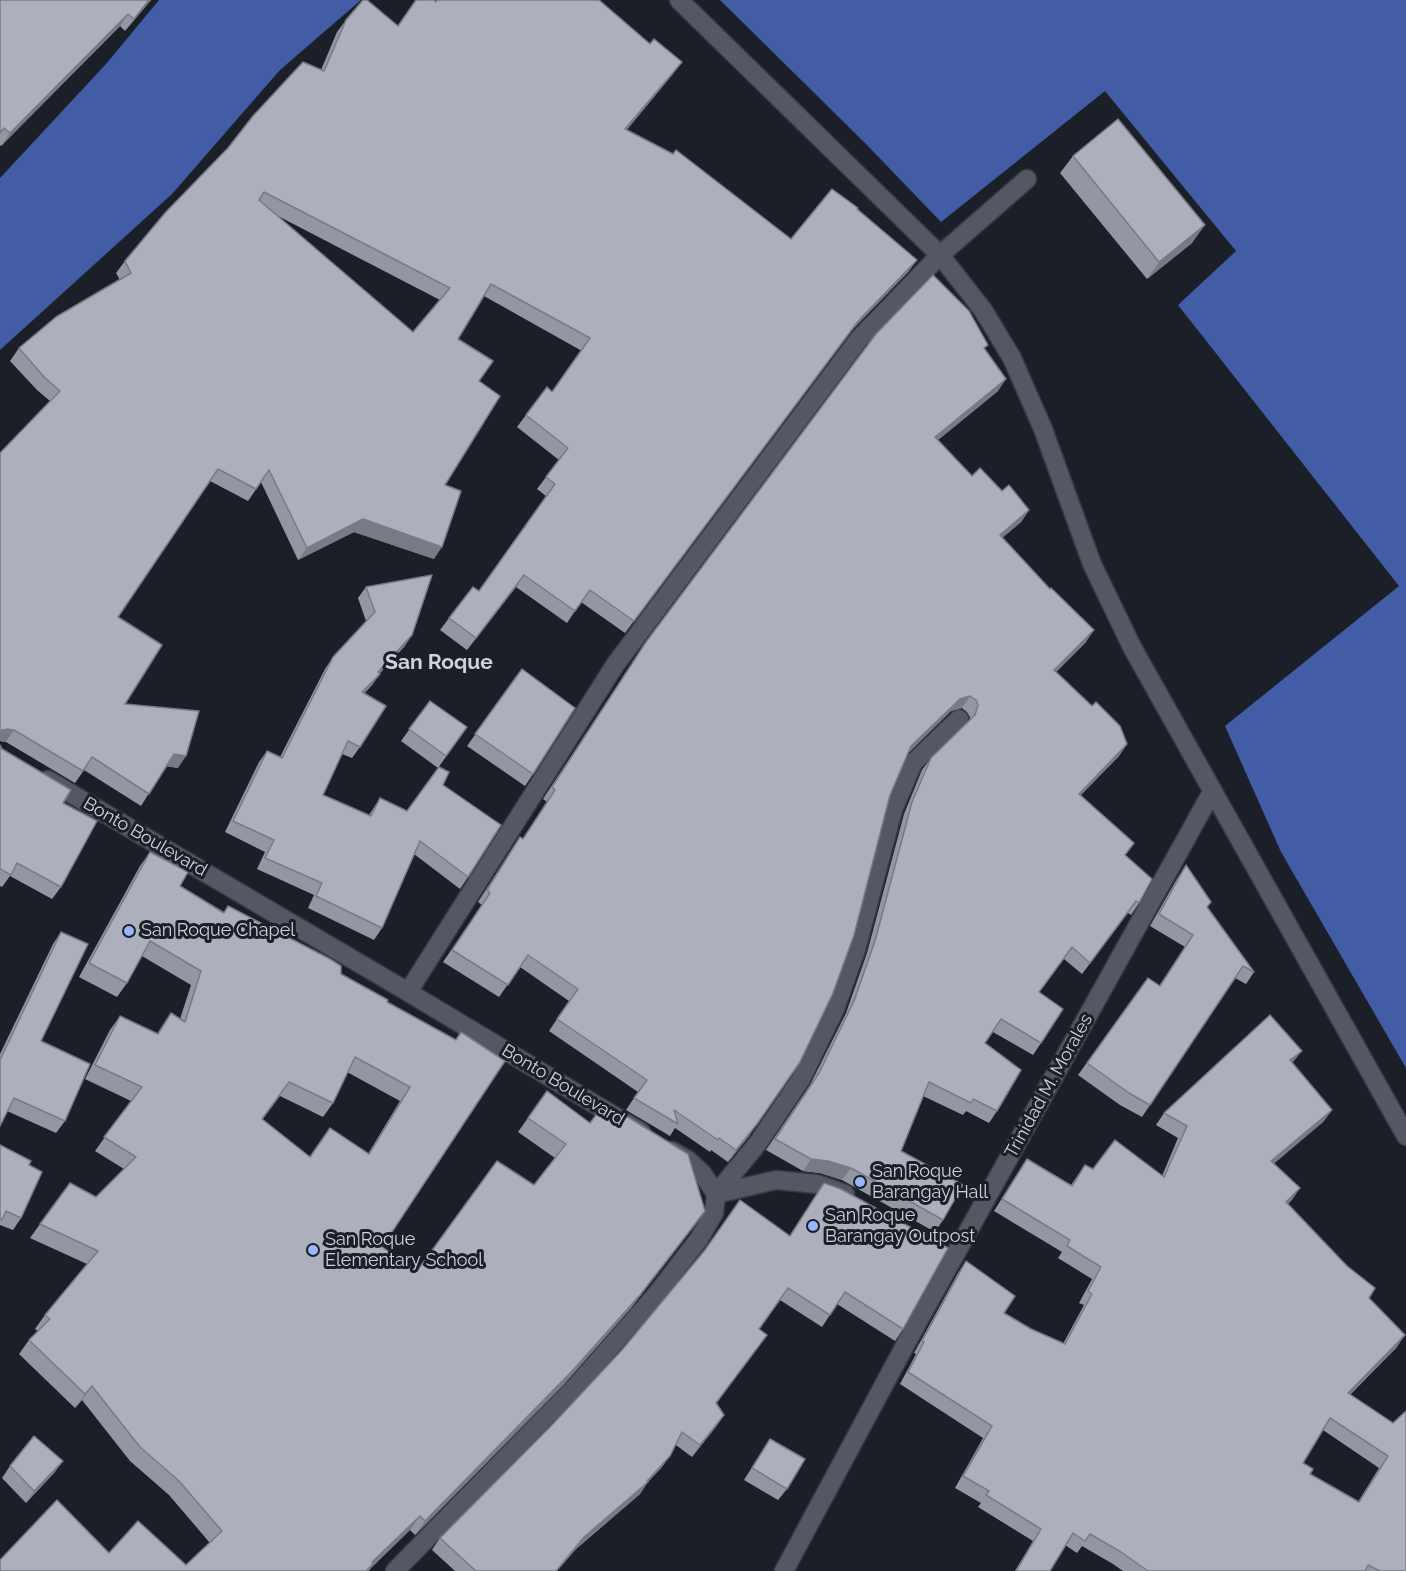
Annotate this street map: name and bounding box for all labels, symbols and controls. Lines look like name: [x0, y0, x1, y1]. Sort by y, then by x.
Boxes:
district label: San Roque: [385, 650, 493, 676]
street label: Bonto Boulevard: [79, 793, 211, 881]
place label: San Roque Chapel: [141, 920, 295, 942]
marker: San Roque Chapel: [122, 924, 136, 938]
street label: Trinidad M. Morales: [1000, 1010, 1098, 1162]
street label: Bonto Boulevard: [498, 1040, 628, 1130]
place label: San Roque Barangay Hall: [872, 1161, 988, 1204]
marker: San Roque Barangay Hall: [853, 1175, 867, 1189]
place label: San Roque Barangay Outpost: [825, 1205, 975, 1248]
marker: San Roque Barangay Outpost: [806, 1219, 820, 1233]
place label: San Roque Elementary School: [325, 1229, 483, 1272]
marker: San Roque Elementary School: [306, 1243, 320, 1257]

